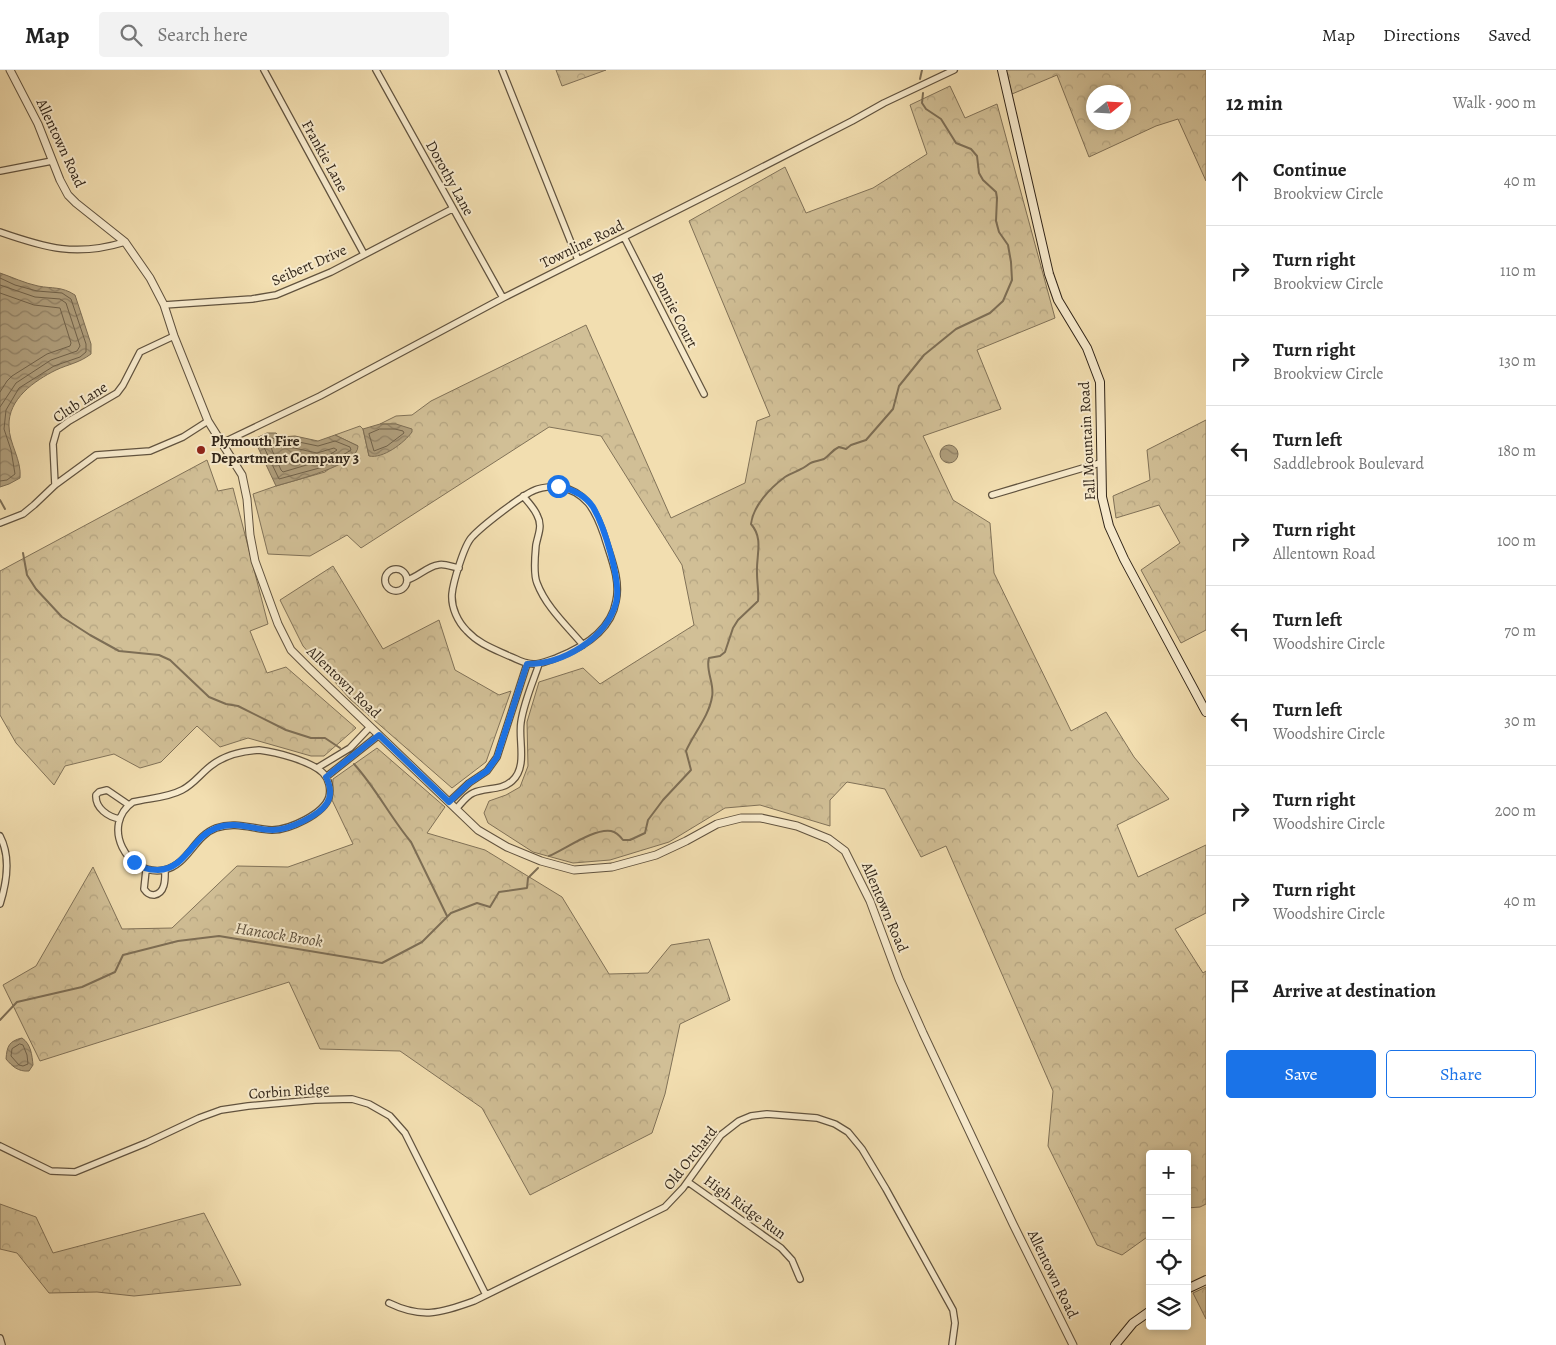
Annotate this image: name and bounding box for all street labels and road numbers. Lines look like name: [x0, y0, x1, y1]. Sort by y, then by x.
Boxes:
street label: Allentown Road: [31, 94, 91, 192]
street label: Frankie Lane: [297, 117, 353, 196]
street label: Dorothy Lane: [421, 137, 479, 219]
street label: Townline Road: [537, 215, 628, 273]
street label: Seibert Drive: [268, 239, 350, 290]
street label: Bonnie Court: [647, 269, 703, 351]
street label: Club Lane: [49, 377, 111, 427]
street label: Fall Mountain Road: [1074, 380, 1100, 501]
street label: Allentown Road: [302, 641, 386, 723]
street label: Allentown Road: [857, 858, 913, 956]
street label: Corbin Ridge: [248, 1078, 330, 1104]
street label: Old Orchard: [659, 1121, 722, 1194]
street label: High Ridge Run: [700, 1170, 790, 1244]
street label: Allentown Road: [1023, 1226, 1083, 1322]

